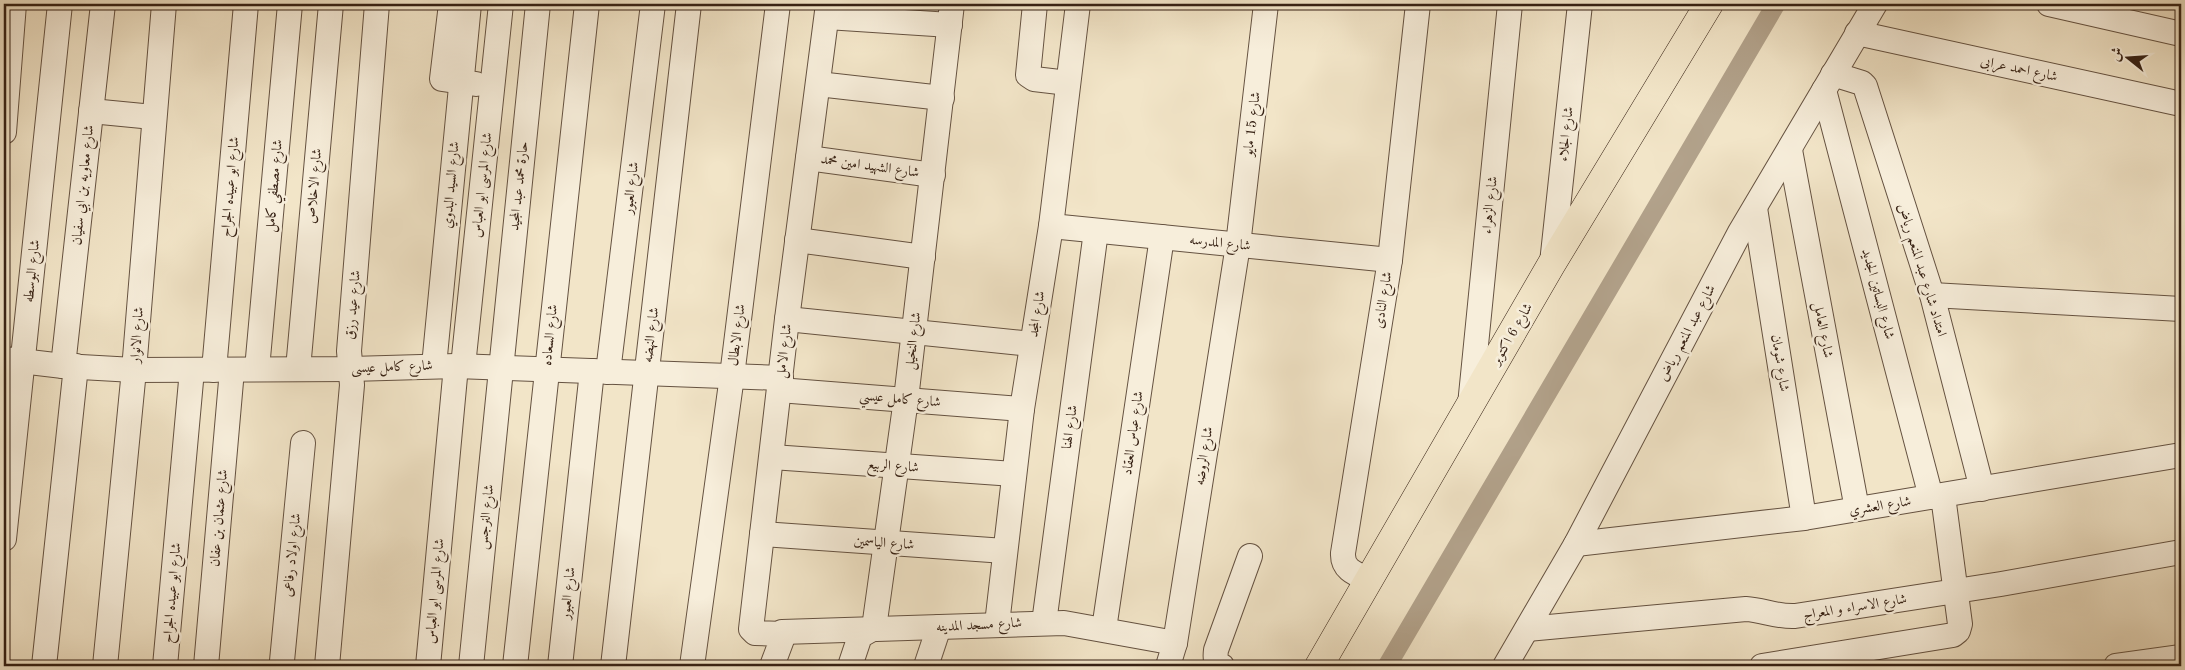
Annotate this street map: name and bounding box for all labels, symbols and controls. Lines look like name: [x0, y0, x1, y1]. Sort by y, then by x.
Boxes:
north arrow: [2102, 32, 2152, 82]
text: ش: [2108, 46, 2125, 63]
street label: شارع احمد عرابى: [1978, 54, 2059, 88]
street label: شارع 15 مايو: [1241, 91, 1267, 159]
street label: شارع الجلاء: [1556, 106, 1580, 163]
street label: شارع معاويه بن ابي سفيان: [70, 124, 100, 246]
street label: شارع المرسى ابو العباس: [470, 132, 498, 239]
street label: شارع ابو عبيده الجراح: [219, 136, 246, 238]
street label: شارع مصطفي كامل: [262, 139, 291, 234]
street label: شارع السيد البدوي: [440, 141, 466, 229]
street label: حارة محمد عبد المجيد: [507, 141, 532, 231]
street label: شارع الاخلاص: [304, 148, 328, 225]
street label: شارع الشهيد امين محمد: [819, 152, 920, 184]
street label: شارع العبور: [621, 161, 645, 217]
street label: شارع الزهراء: [1479, 175, 1504, 235]
street label: امتداد شارع عبد المنعم رياض: [1889, 202, 1949, 340]
street label: شارع المدرسه: [1188, 233, 1251, 257]
street label: شارع البوسطه: [22, 239, 46, 303]
street label: شارع البساتين الجديد: [1855, 247, 1897, 342]
street label: شارع عيد رزق: [343, 270, 367, 341]
street label: شارع النادى: [1372, 271, 1398, 330]
street label: شارع عبد المنعم رياض: [1656, 283, 1724, 386]
street label: شارع المجد: [1026, 290, 1052, 339]
street label: شارع 6 اكتوبر: [1488, 301, 1539, 371]
street label: شارع العامل: [1807, 301, 1835, 360]
street label: شارع الابطال: [726, 303, 752, 367]
street label: شارع السعاده: [540, 304, 564, 367]
street label: شارع الانوار: [128, 306, 150, 366]
street label: شارع النهضه: [641, 307, 665, 364]
street label: شارع النخيل: [903, 311, 927, 371]
street label: شارع الامل: [774, 323, 798, 379]
street label: شارع شومان: [1765, 333, 1791, 393]
street label: شارع كامل عيسى: [351, 358, 433, 379]
street label: شارع كامل عيسي: [858, 387, 942, 416]
street label: شارع عباس العقاد: [1120, 390, 1150, 476]
street label: شارع الهنا: [1060, 404, 1084, 451]
street label: شارع الروضه: [1191, 426, 1219, 487]
street label: شارع الربيع: [866, 456, 920, 481]
street label: شارع عثمان بن عفان: [208, 469, 234, 568]
street label: شارع النرجس: [476, 484, 500, 551]
street label: شارع العشري: [1848, 494, 1913, 522]
street label: شارع اولاد رفاعى: [281, 512, 307, 598]
street label: شارع الياسمين: [853, 534, 915, 556]
street label: شارع المرسى ابو العباس: [423, 538, 451, 645]
street label: شارع ابو عبيده الجراح: [161, 542, 188, 644]
street label: شارع العبور: [558, 566, 582, 622]
street label: شارع الاسراء و المعراج: [1802, 592, 1909, 627]
street label: شارع مسجد المدينه: [936, 616, 1023, 638]

